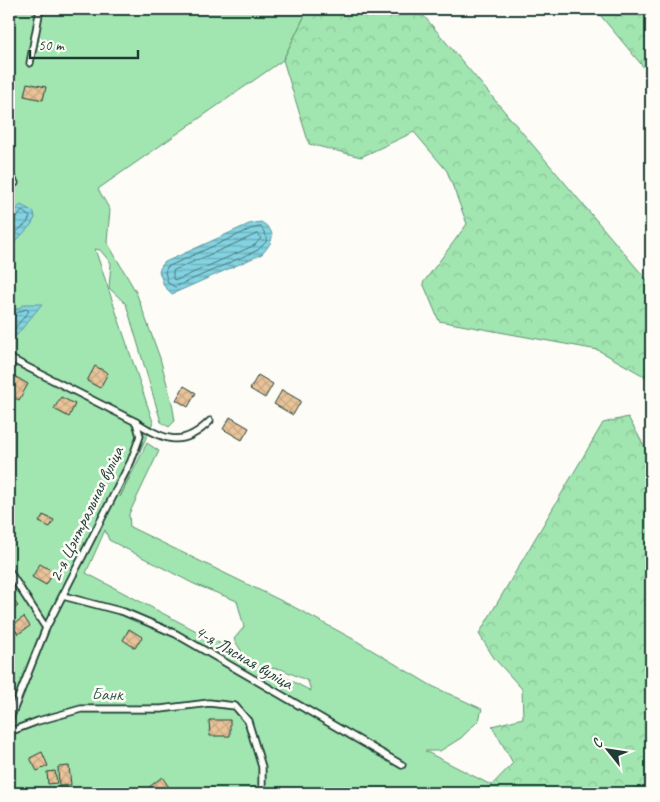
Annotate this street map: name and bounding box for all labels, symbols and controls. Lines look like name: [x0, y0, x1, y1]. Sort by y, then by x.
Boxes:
scale bar: [30, 28, 138, 60]
text: 50 m: [38, 36, 65, 55]
street label: 2-я Цэнтральная вуліца: [44, 442, 129, 585]
street label: 4-я Лясная вуліца: [191, 620, 298, 695]
park label: Банк: [91, 683, 124, 705]
north arrow: [582, 724, 632, 774]
text: С: [588, 735, 607, 751]

